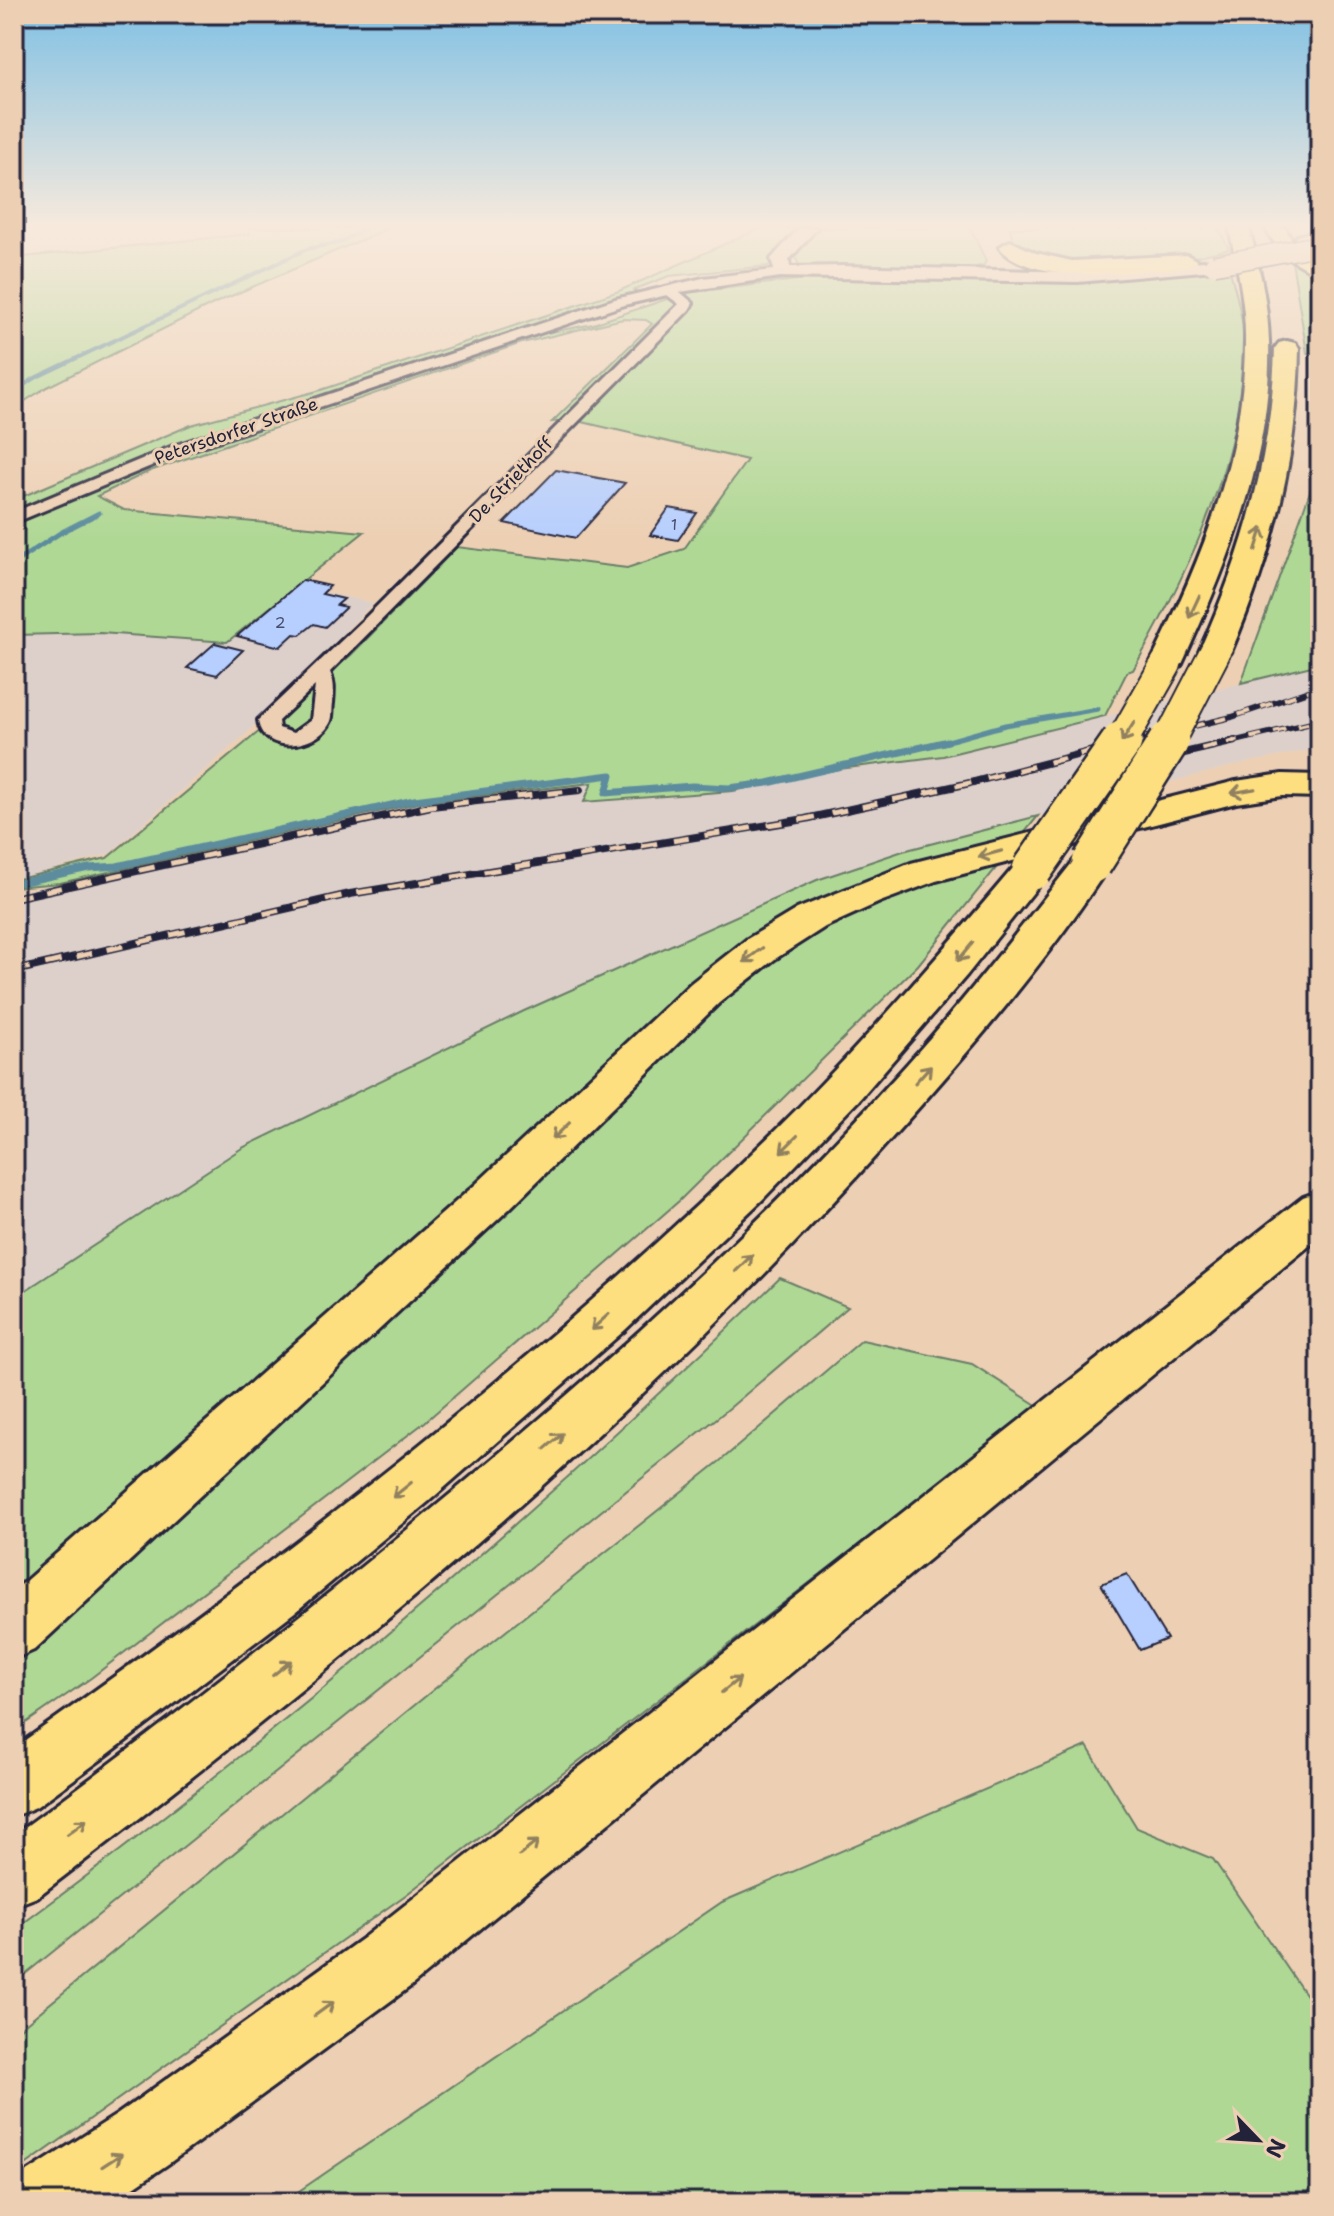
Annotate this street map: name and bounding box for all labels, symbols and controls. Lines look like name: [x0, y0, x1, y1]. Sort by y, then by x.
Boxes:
street label: Petersdorfer Straße: [151, 392, 321, 470]
street label: De Striethoff: [464, 431, 559, 528]
house number: 1: [671, 514, 677, 535]
one-way arrow: [1252, 527, 1267, 553]
one-way arrow: [1186, 594, 1201, 618]
house number: 2: [274, 612, 286, 633]
one-way arrow: [1119, 720, 1135, 743]
one-way arrow: [1230, 785, 1256, 800]
one-way arrow: [978, 848, 1004, 863]
one-way arrow: [956, 941, 974, 962]
one-way arrow: [743, 947, 764, 964]
one-way arrow: [913, 1065, 931, 1085]
one-way arrow: [552, 1121, 571, 1140]
one-way arrow: [780, 1134, 799, 1153]
one-way arrow: [734, 1254, 753, 1273]
one-way arrow: [590, 1312, 610, 1331]
one-way arrow: [544, 1432, 564, 1450]
one-way arrow: [392, 1481, 413, 1499]
one-way arrow: [271, 1659, 292, 1677]
one-way arrow: [720, 1676, 741, 1694]
one-way arrow: [65, 1819, 87, 1836]
one-way arrow: [518, 1840, 539, 1858]
one-way arrow: [312, 2000, 334, 2017]
north arrow: [1218, 2100, 1298, 2180]
text: N: [1259, 2134, 1292, 2162]
one-way arrow: [101, 2151, 123, 2168]

